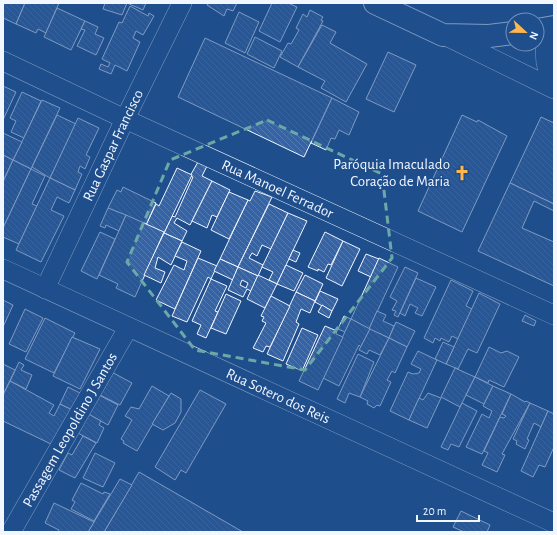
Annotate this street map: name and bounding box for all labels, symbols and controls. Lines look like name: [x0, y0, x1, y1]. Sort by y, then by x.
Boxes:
north arrow: [505, 12, 545, 52]
text: N: [527, 30, 540, 41]
street label: Rua Gaspar Francisco: [80, 87, 146, 204]
street label: Rua Manoel Ferrador: [219, 157, 336, 221]
place label: Paróquia Imaculado Coração de Maria: [333, 157, 450, 189]
church icon: Paróquia Imaculado Coração de Maria: [453, 164, 471, 182]
street label: Passagem Leopoldino J Santos: [20, 350, 120, 510]
street label: Rua Sotero dos Reis: [224, 366, 332, 427]
scale bar: [417, 497, 479, 523]
text: 20 m: [423, 505, 446, 517]

